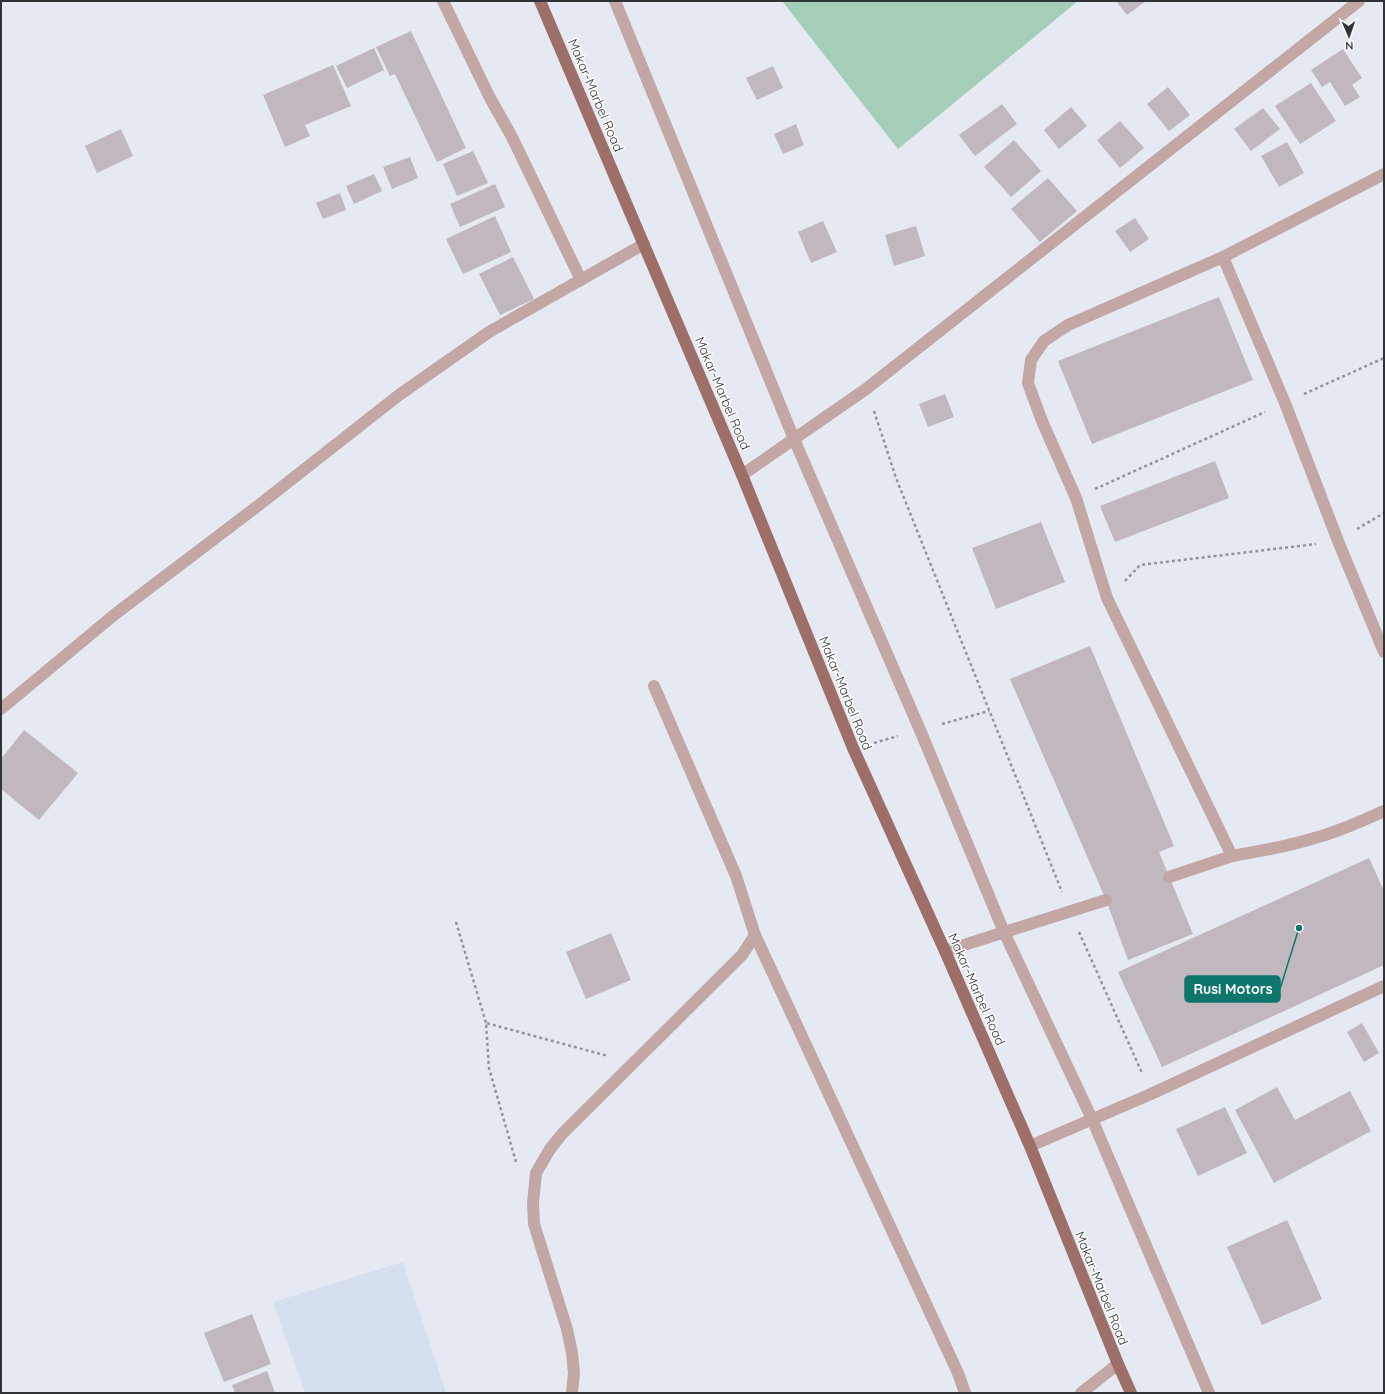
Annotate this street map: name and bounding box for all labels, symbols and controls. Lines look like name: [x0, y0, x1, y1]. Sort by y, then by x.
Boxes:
north arrow: [1329, 16, 1369, 56]
street label: Makar-Marbel Road: [565, 36, 627, 154]
text: N: [1345, 39, 1354, 53]
street label: Makar-Marbel Road: [692, 334, 754, 452]
street label: Makar-Marbel Road: [816, 634, 876, 752]
street label: Makar-Marbel Road: [945, 930, 1009, 1048]
callout: Rusi Motors: [1185, 976, 1280, 1002]
text: Rusi Motors: [1193, 980, 1273, 998]
street label: Makar-Marbel Road: [1072, 1229, 1132, 1347]

